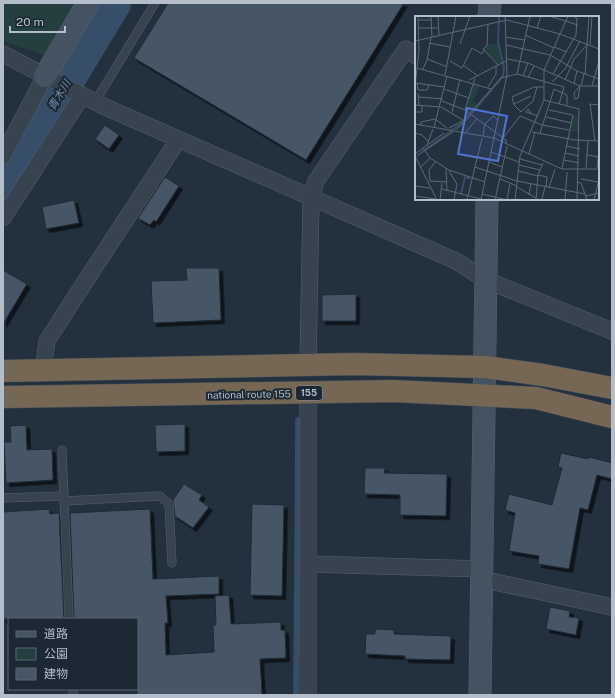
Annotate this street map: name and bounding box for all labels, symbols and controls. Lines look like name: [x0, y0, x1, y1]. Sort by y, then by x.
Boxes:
scale bar: [10, 8, 65, 34]
text: 20 m: [16, 15, 44, 29]
inset map: [415, 16, 599, 200]
water label: 青木川: [45, 77, 73, 112]
road number: 155: [296, 386, 322, 400]
street label: national route 155: [207, 387, 291, 401]
legend: [8, 618, 138, 690]
text: 道路: [44, 627, 68, 641]
text: 公園: [44, 647, 68, 661]
text: 建物: [44, 667, 68, 681]

